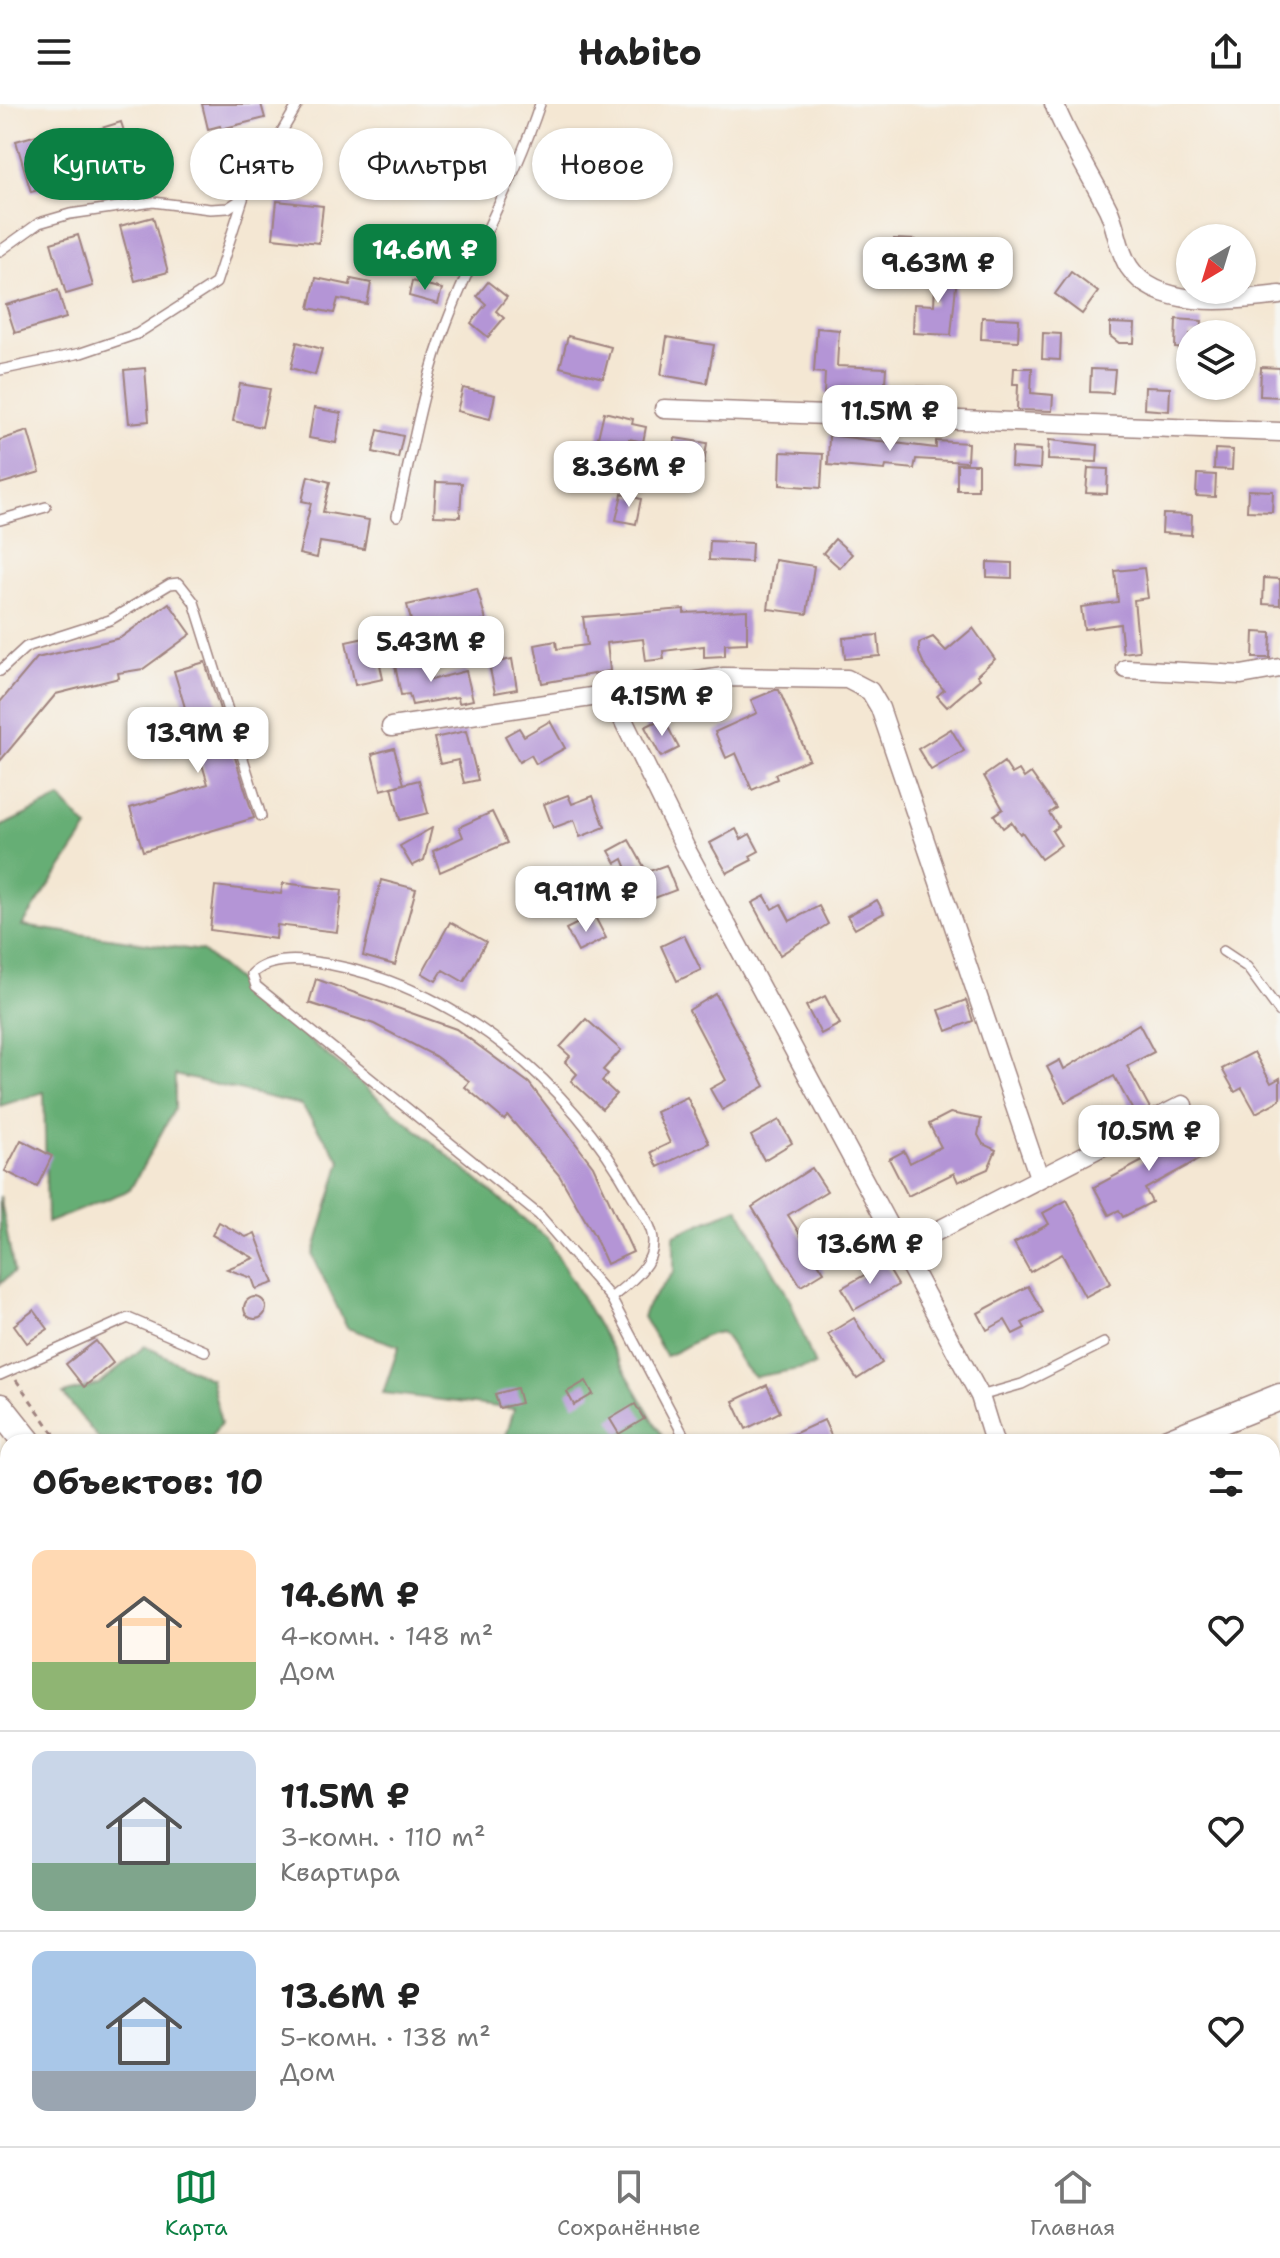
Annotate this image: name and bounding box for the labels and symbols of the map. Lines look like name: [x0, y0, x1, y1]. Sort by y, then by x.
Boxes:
pin: 14.6M ₽: [351, 224, 499, 292]
north arrow: [1176, 224, 1256, 304]
pin: 9.63M ₽: [864, 237, 1012, 305]
pin: 11.5M ₽: [816, 385, 964, 453]
pin: 8.36M ₽: [555, 441, 703, 509]
pin: 5.43M ₽: [357, 616, 505, 684]
pin: 4.15M ₽: [588, 670, 736, 738]
pin: 13.9M ₽: [124, 707, 272, 775]
pin: 9.91M ₽: [512, 866, 660, 934]
pin: 10.5M ₽: [1075, 1105, 1223, 1173]
pin: 13.6M ₽: [796, 1218, 944, 1286]

